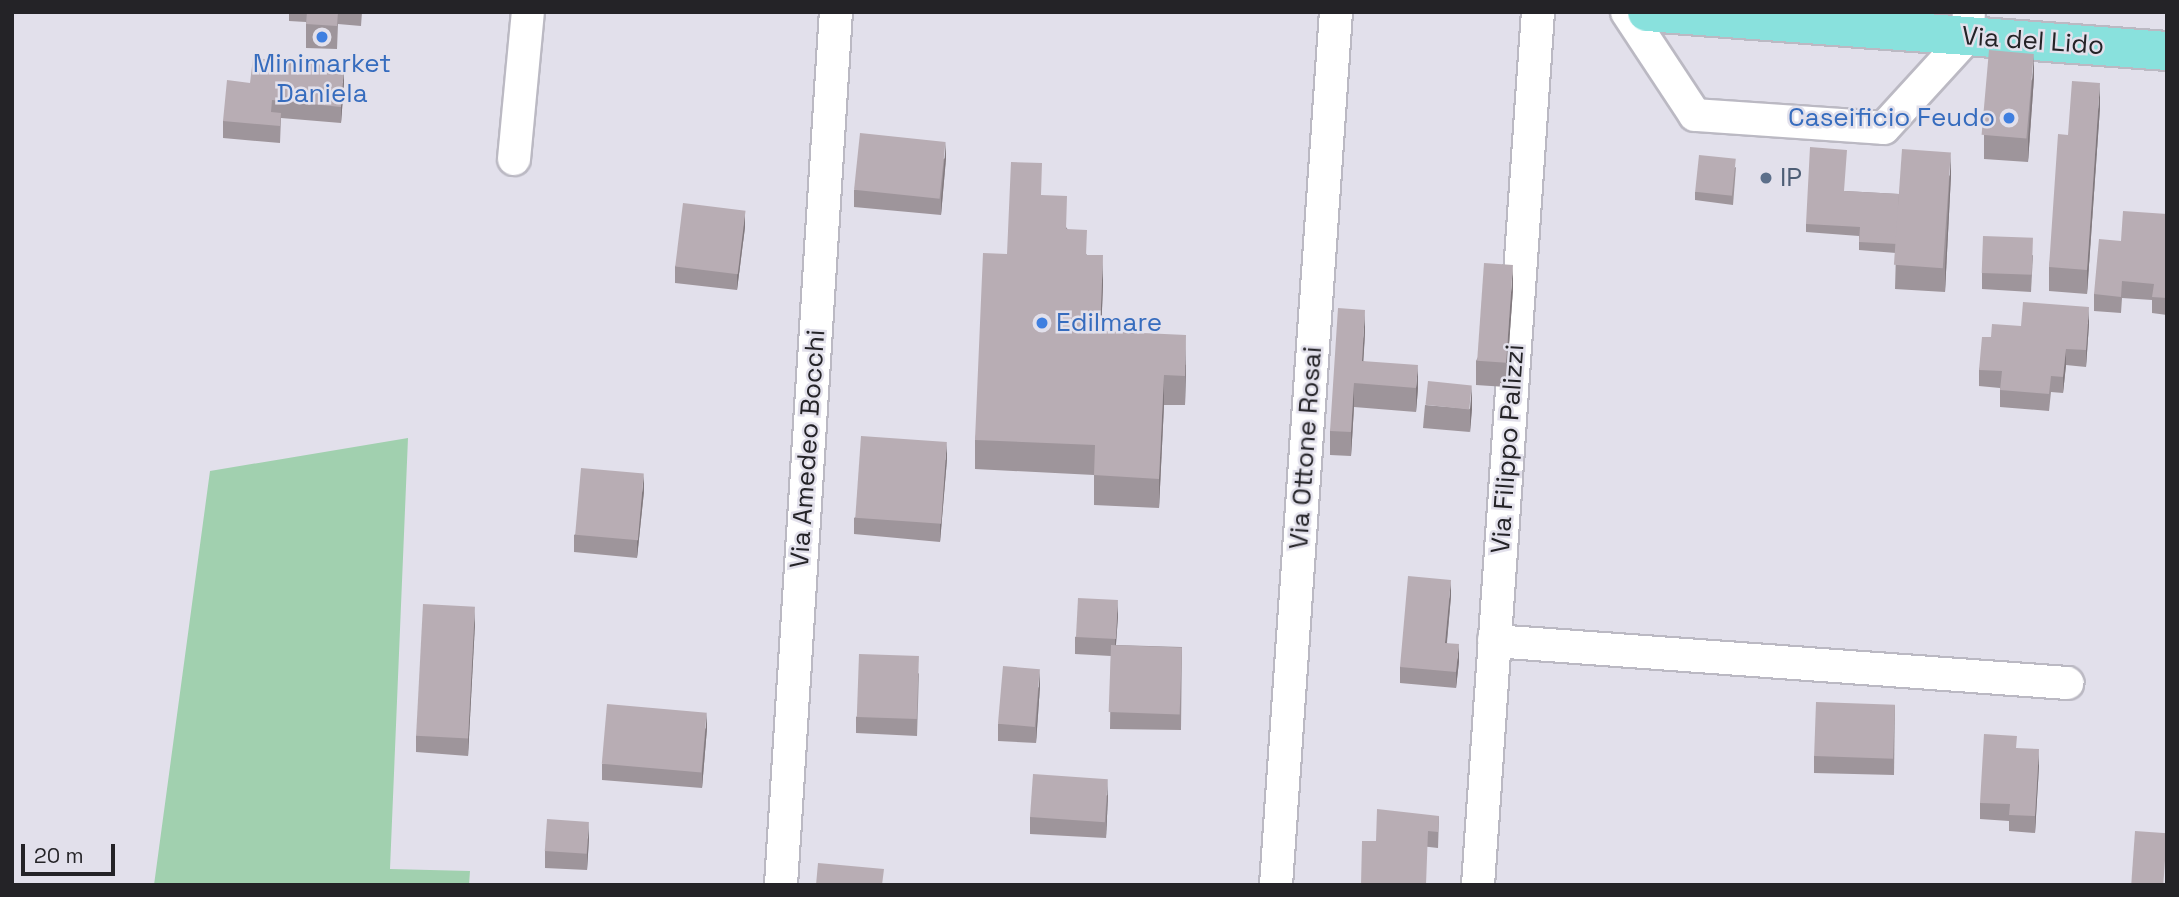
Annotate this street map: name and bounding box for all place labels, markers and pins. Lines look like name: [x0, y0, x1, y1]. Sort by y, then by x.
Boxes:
marker: Minimarket Daniela: [314, 29, 330, 45]
place label: Minimarket Daniela: [253, 48, 391, 110]
place label: Caseificio Feudo: [1788, 102, 1995, 134]
marker: Caseificio Feudo: [2001, 110, 2017, 126]
place label: IP: [1780, 162, 1802, 194]
marker: IP: [1758, 170, 1774, 186]
place label: Edilmare: [1056, 307, 1162, 339]
marker: Edilmare: [1034, 315, 1050, 331]

